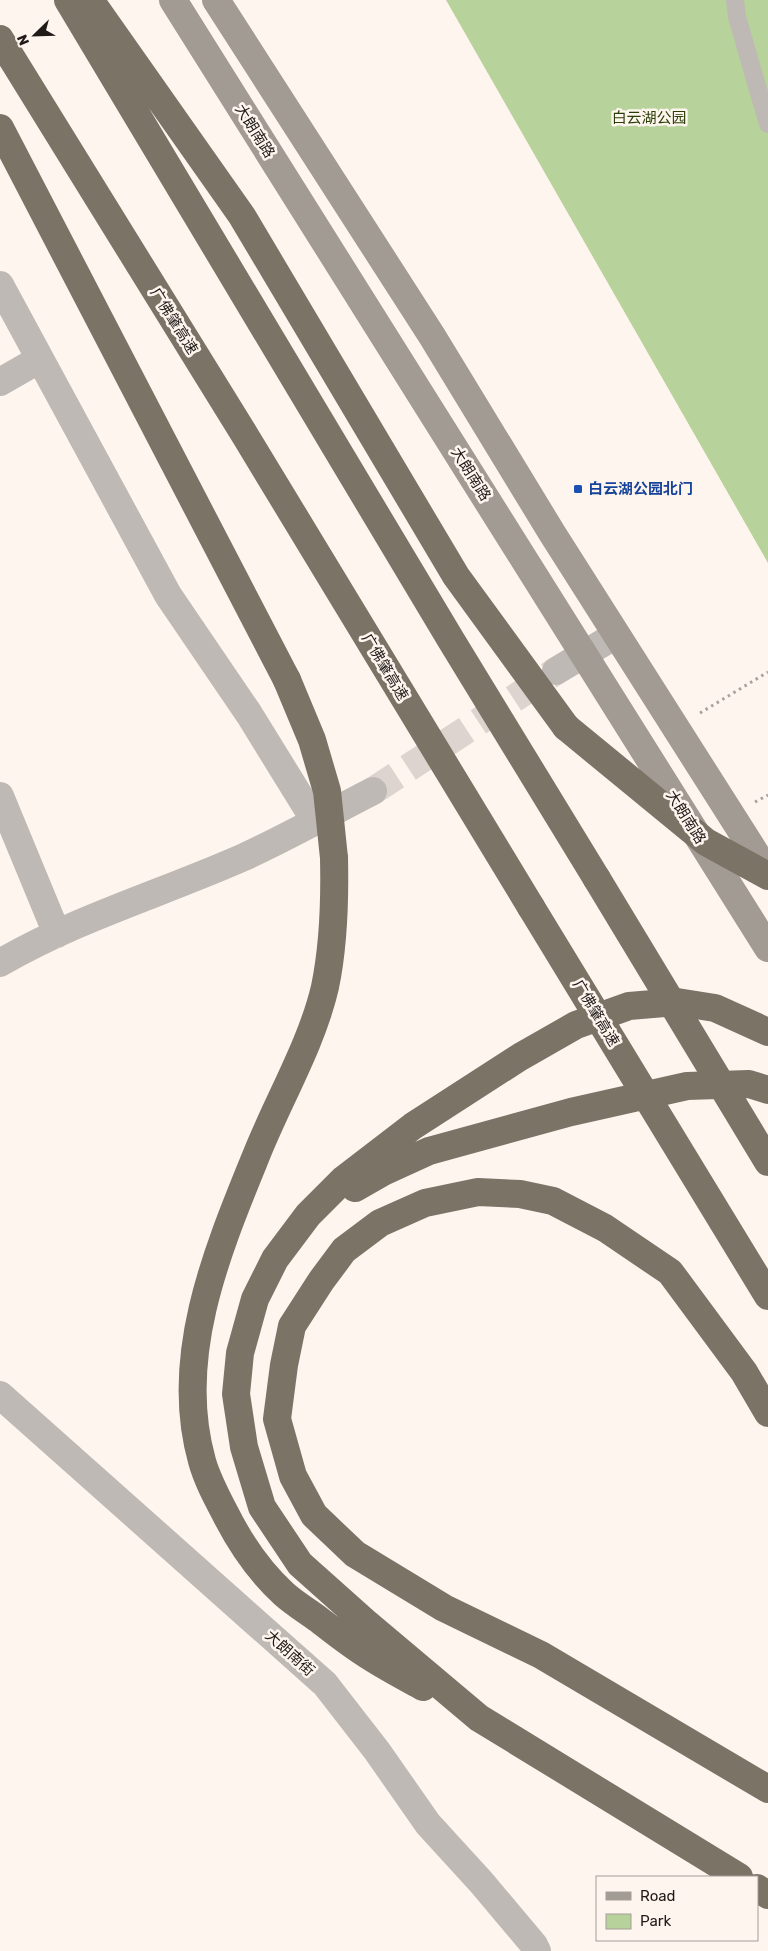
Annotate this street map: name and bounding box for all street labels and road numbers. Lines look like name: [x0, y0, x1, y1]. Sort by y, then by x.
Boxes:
street label: 大朗南路: [231, 101, 279, 161]
street label: 广佛肇高速: [146, 284, 202, 358]
street label: 大朗南路: [447, 444, 495, 504]
street label: 广佛肇高速: [358, 630, 412, 704]
street label: 大朗南路: [662, 787, 710, 847]
street label: 广佛肇高速: [569, 976, 623, 1050]
street label: 大朗南街: [262, 1626, 318, 1680]

